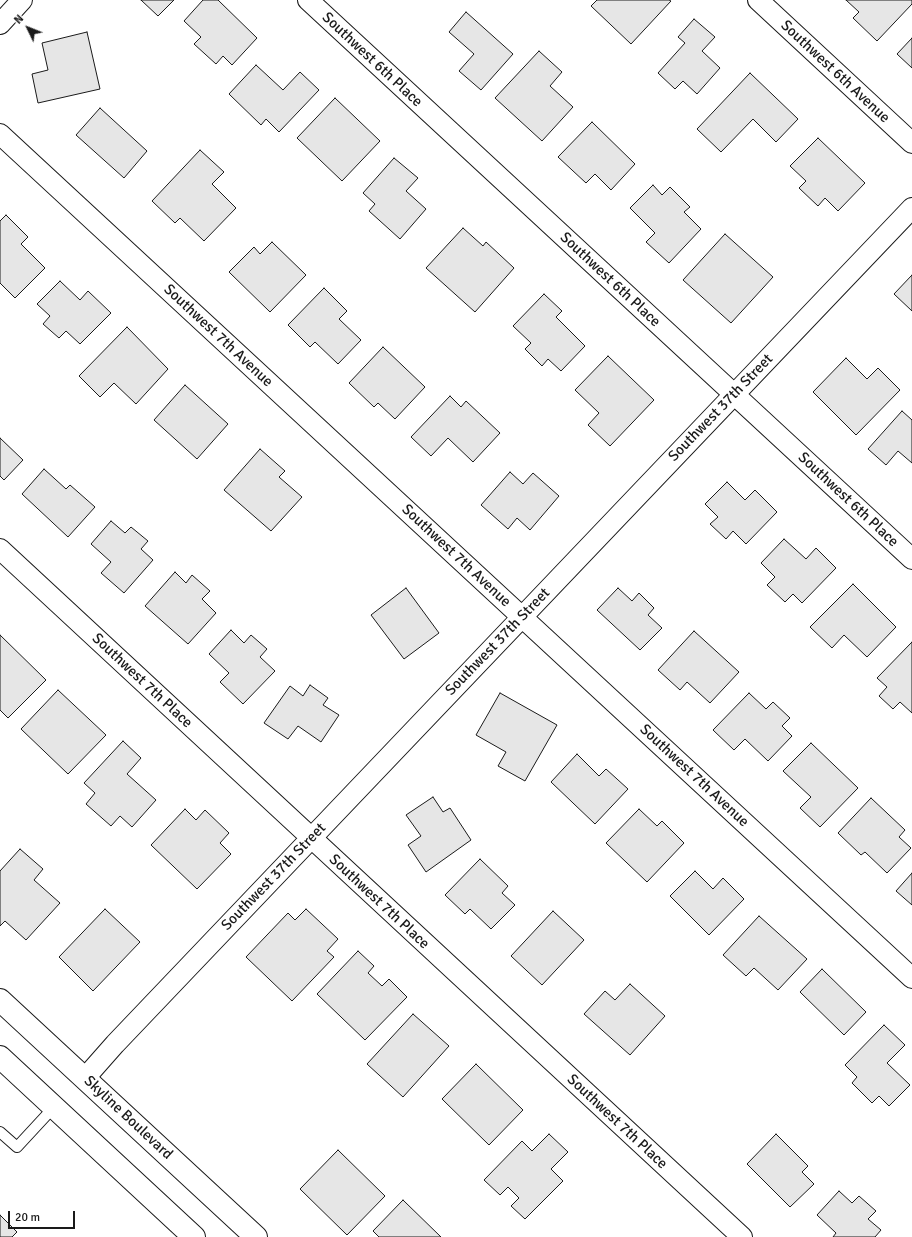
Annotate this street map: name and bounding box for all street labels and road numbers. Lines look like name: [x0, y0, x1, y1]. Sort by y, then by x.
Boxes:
street label: Southwest 6th Place: [318, 9, 426, 111]
street label: Southwest 6th Avenue: [777, 17, 893, 127]
street label: Southwest 6th Place: [556, 229, 664, 331]
street label: Southwest 7th Avenue: [160, 281, 276, 391]
street label: Southwest 37th Street: [665, 350, 777, 466]
street label: Southwest 6th Place: [794, 449, 902, 551]
street label: Southwest 7th Avenue: [398, 501, 514, 611]
street label: Southwest 37th Street: [442, 584, 554, 700]
street label: Southwest 7th Place: [88, 630, 196, 732]
street label: Southwest 7th Avenue: [636, 721, 752, 831]
street label: Southwest 37th Street: [218, 819, 330, 935]
street label: Southwest 7th Place: [325, 851, 433, 953]
street label: Southwest 7th Place: [563, 1071, 671, 1173]
street label: Skyline Boulevard: [80, 1072, 176, 1164]

